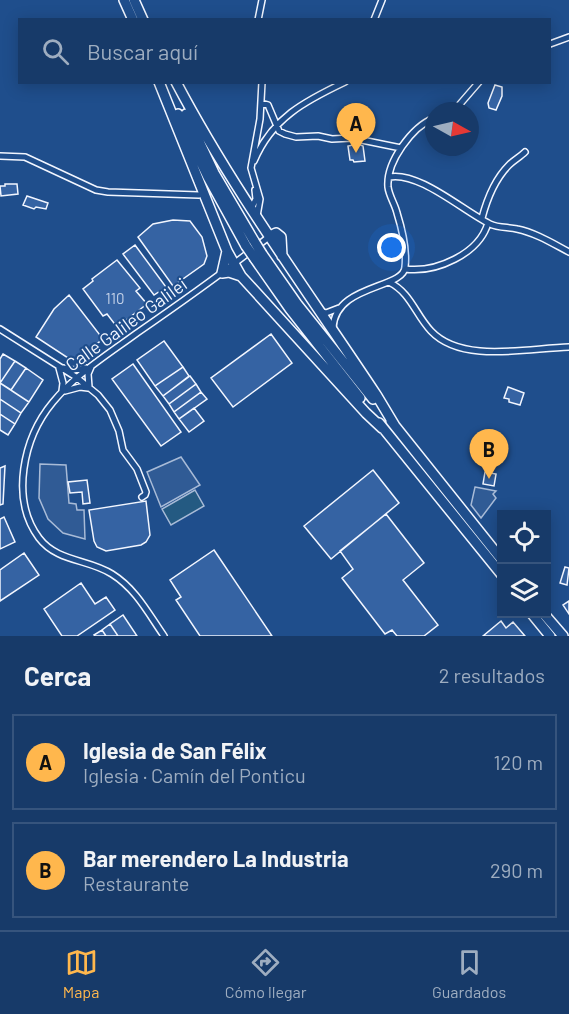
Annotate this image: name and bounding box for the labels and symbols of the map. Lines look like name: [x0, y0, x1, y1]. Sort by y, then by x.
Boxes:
north arrow: [425, 102, 479, 156]
pin: A: [336, 104, 376, 153]
your location: [377, 233, 406, 262]
street label: Calle Galileo Galilei: [61, 273, 191, 375]
house number: 110: [105, 289, 125, 307]
pin: B: [470, 430, 508, 479]

